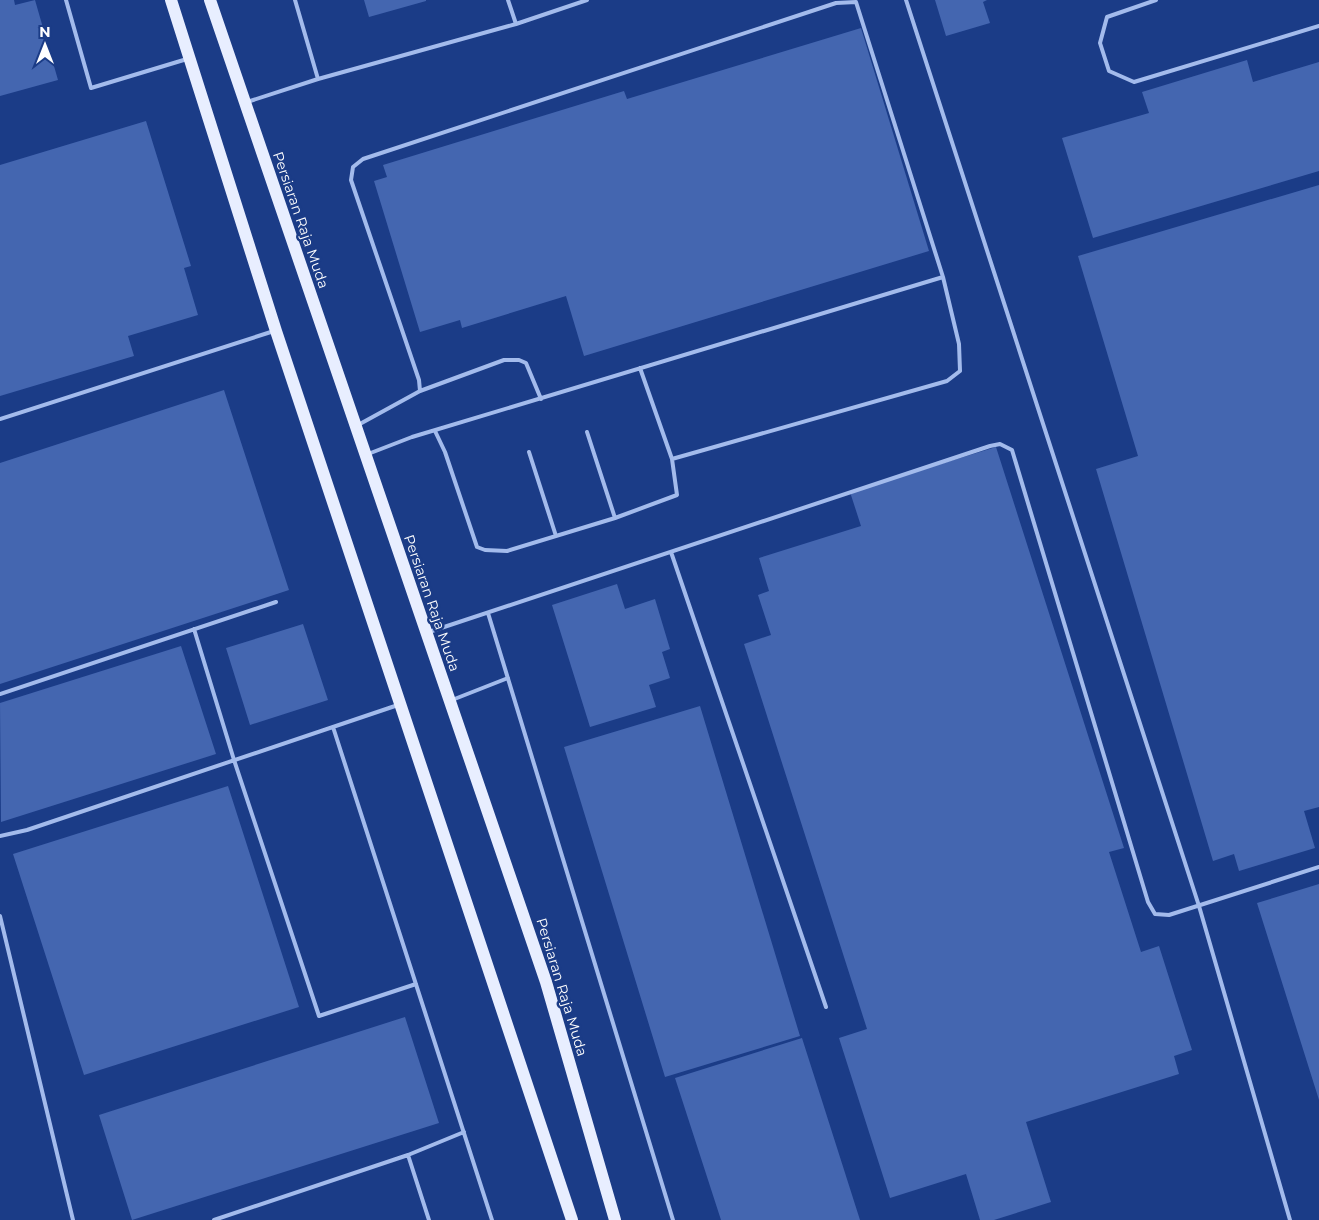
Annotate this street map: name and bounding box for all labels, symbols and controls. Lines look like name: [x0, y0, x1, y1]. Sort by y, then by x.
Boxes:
north arrow: [20, 20, 70, 70]
text: N: [39, 23, 51, 41]
street label: Persiaran Raja Muda: [269, 149, 333, 291]
street label: Persiaran Raja Muda: [400, 532, 464, 674]
street label: Persiaran Raja Muda: [532, 916, 592, 1058]

